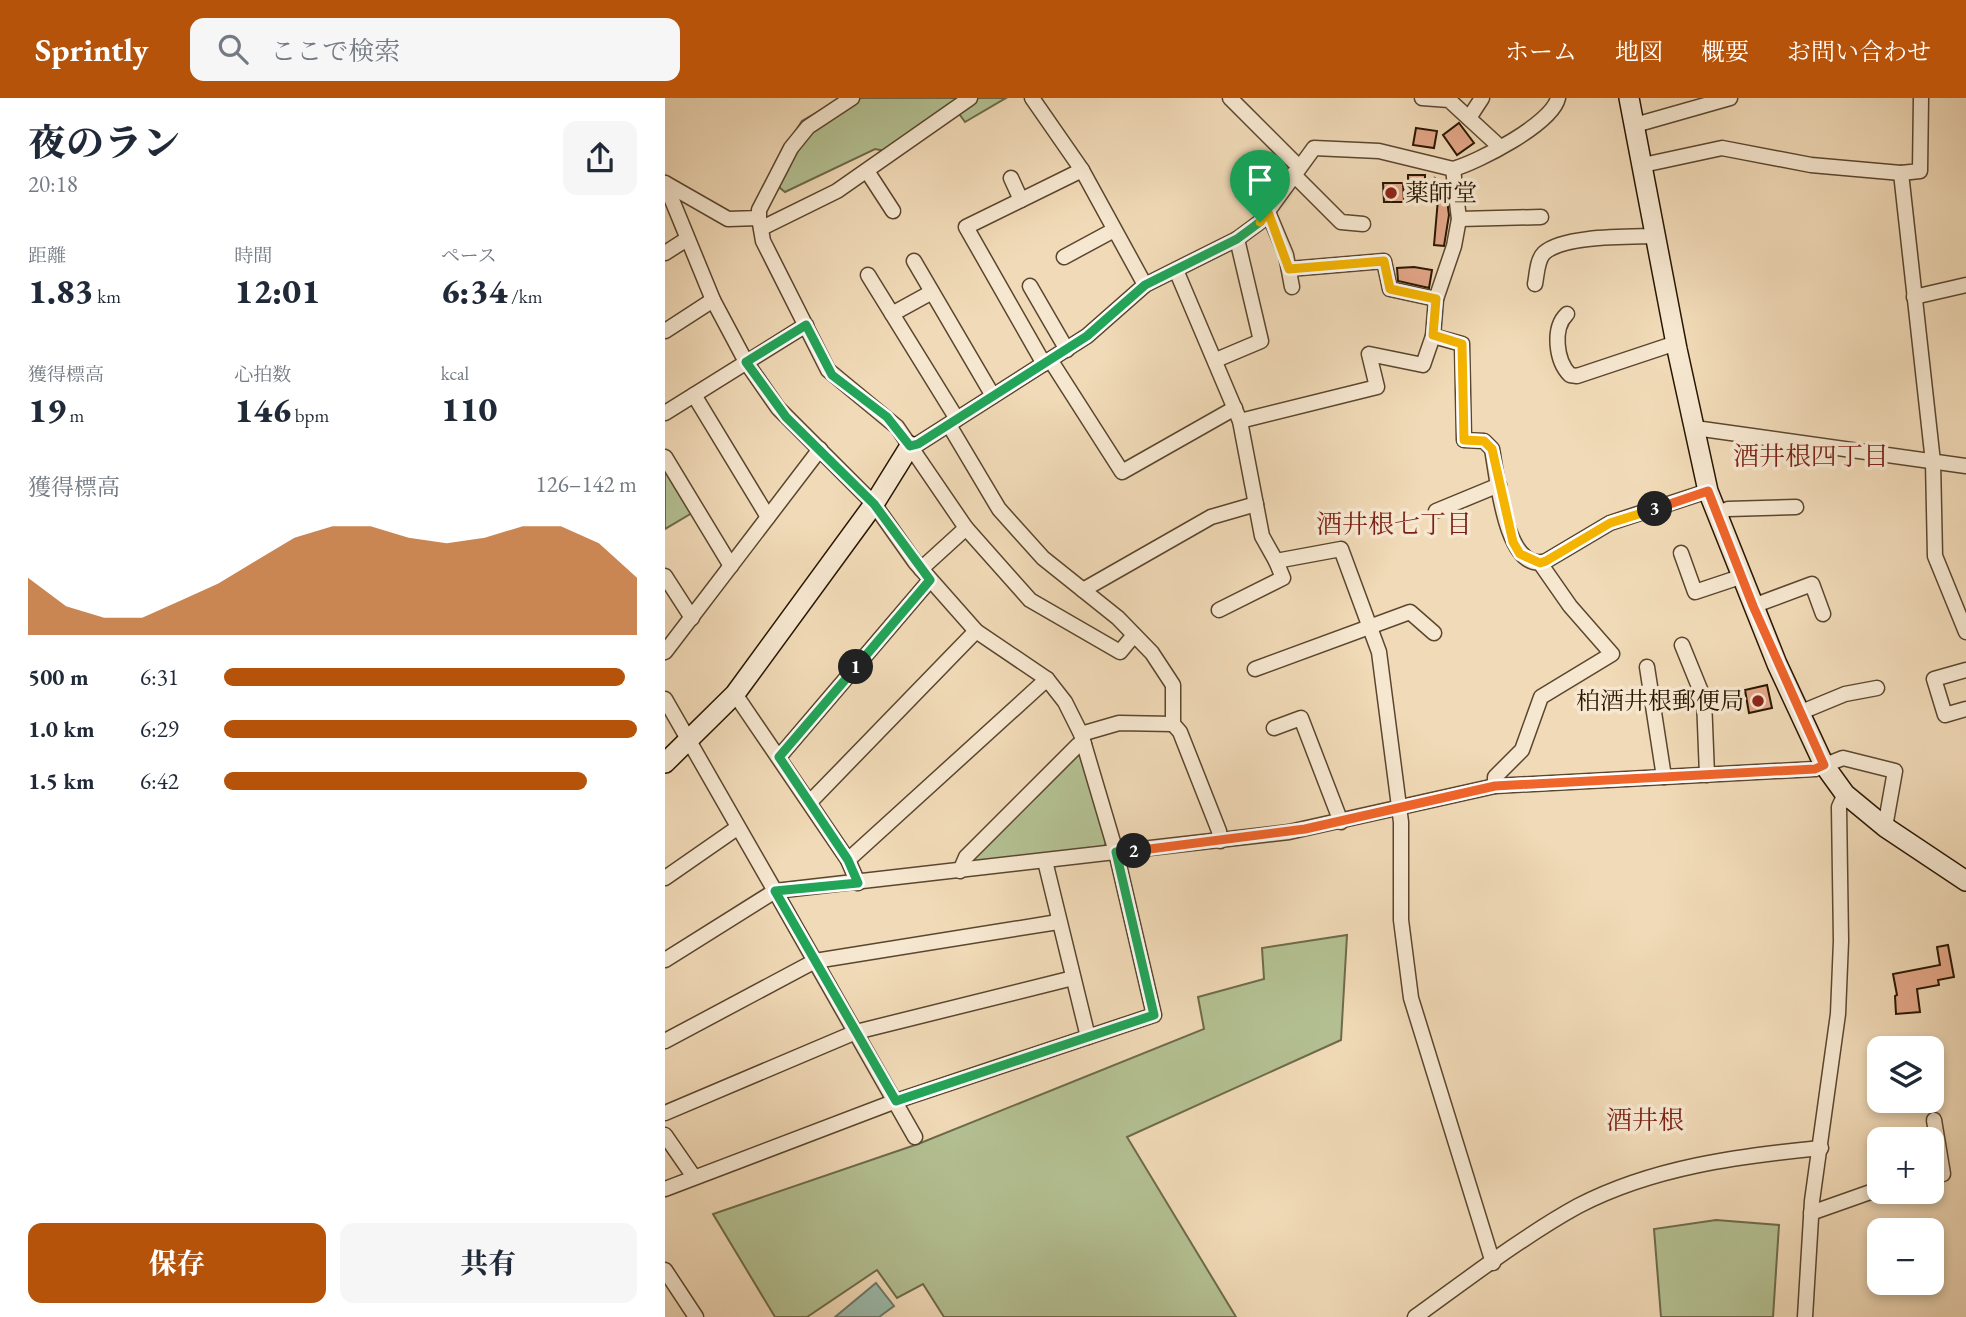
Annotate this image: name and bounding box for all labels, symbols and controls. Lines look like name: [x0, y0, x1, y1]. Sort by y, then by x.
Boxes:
search box: [190, 18, 680, 81]
text: Sprintly: [35, 28, 148, 71]
icon: search: [214, 30, 252, 68]
text: ここで検索: [270, 34, 400, 68]
text: ホーム: [1505, 36, 1577, 67]
text: 地図: [1615, 36, 1663, 67]
text: 概要: [1701, 36, 1749, 67]
text: お問い合わせ: [1787, 36, 1931, 67]
text: 夜のラン: [28, 118, 180, 167]
button: share: [563, 121, 637, 195]
pin: [1230, 150, 1290, 222]
icon: arrive: [1241, 161, 1279, 199]
text: 20:18: [28, 169, 78, 199]
place label: 薬師堂: [1405, 177, 1477, 208]
marker: 薬師堂: [1383, 185, 1399, 201]
text: 距離: [28, 243, 66, 268]
text: 時間: [234, 243, 272, 268]
text: ペース: [441, 243, 497, 268]
text: 1.83: [28, 268, 94, 313]
text: 12:01: [234, 268, 320, 313]
text: 6:34: [441, 268, 507, 313]
text: km: [94, 284, 121, 309]
text: /km: [507, 284, 543, 309]
text: kcal: [441, 361, 469, 386]
text: 獲得標高: [28, 362, 104, 387]
text: 心拍数: [234, 362, 291, 387]
text: 110: [441, 386, 497, 431]
text: 19: [28, 387, 66, 432]
text: 146: [234, 387, 291, 432]
text: m: [66, 403, 84, 428]
text: bpm: [291, 403, 329, 428]
district label: 酒井根四丁目: [1733, 439, 1889, 473]
text: 126–142 m: [536, 469, 637, 499]
text: 獲得標高: [28, 472, 120, 502]
pin: 3: [1637, 492, 1672, 526]
text: 3: [1649, 496, 1660, 521]
district label: 酒井根七丁目: [1316, 507, 1472, 541]
pin: 1: [839, 650, 873, 684]
text: 1: [850, 654, 861, 679]
text: 500 m: [28, 662, 89, 692]
text: 6:31: [140, 662, 179, 692]
place label: 柏酒井根郵便局: [1576, 685, 1744, 716]
marker: 柏酒井根郵便局: [1750, 693, 1766, 709]
text: 1.0 km: [28, 714, 95, 744]
text: 6:29: [140, 714, 179, 744]
text: 1.5 km: [28, 766, 95, 796]
text: 6:42: [140, 766, 179, 796]
pin: 2: [1117, 834, 1151, 868]
text: 2: [1128, 838, 1139, 863]
map controls: [1867, 1036, 1944, 1295]
button: layers: [1867, 1036, 1944, 1113]
district label: 酒井根: [1606, 1103, 1684, 1137]
button: +: [1867, 1127, 1944, 1204]
button: −: [1867, 1218, 1944, 1295]
button: 保存: [28, 1223, 326, 1303]
button: 共有: [340, 1223, 637, 1303]

